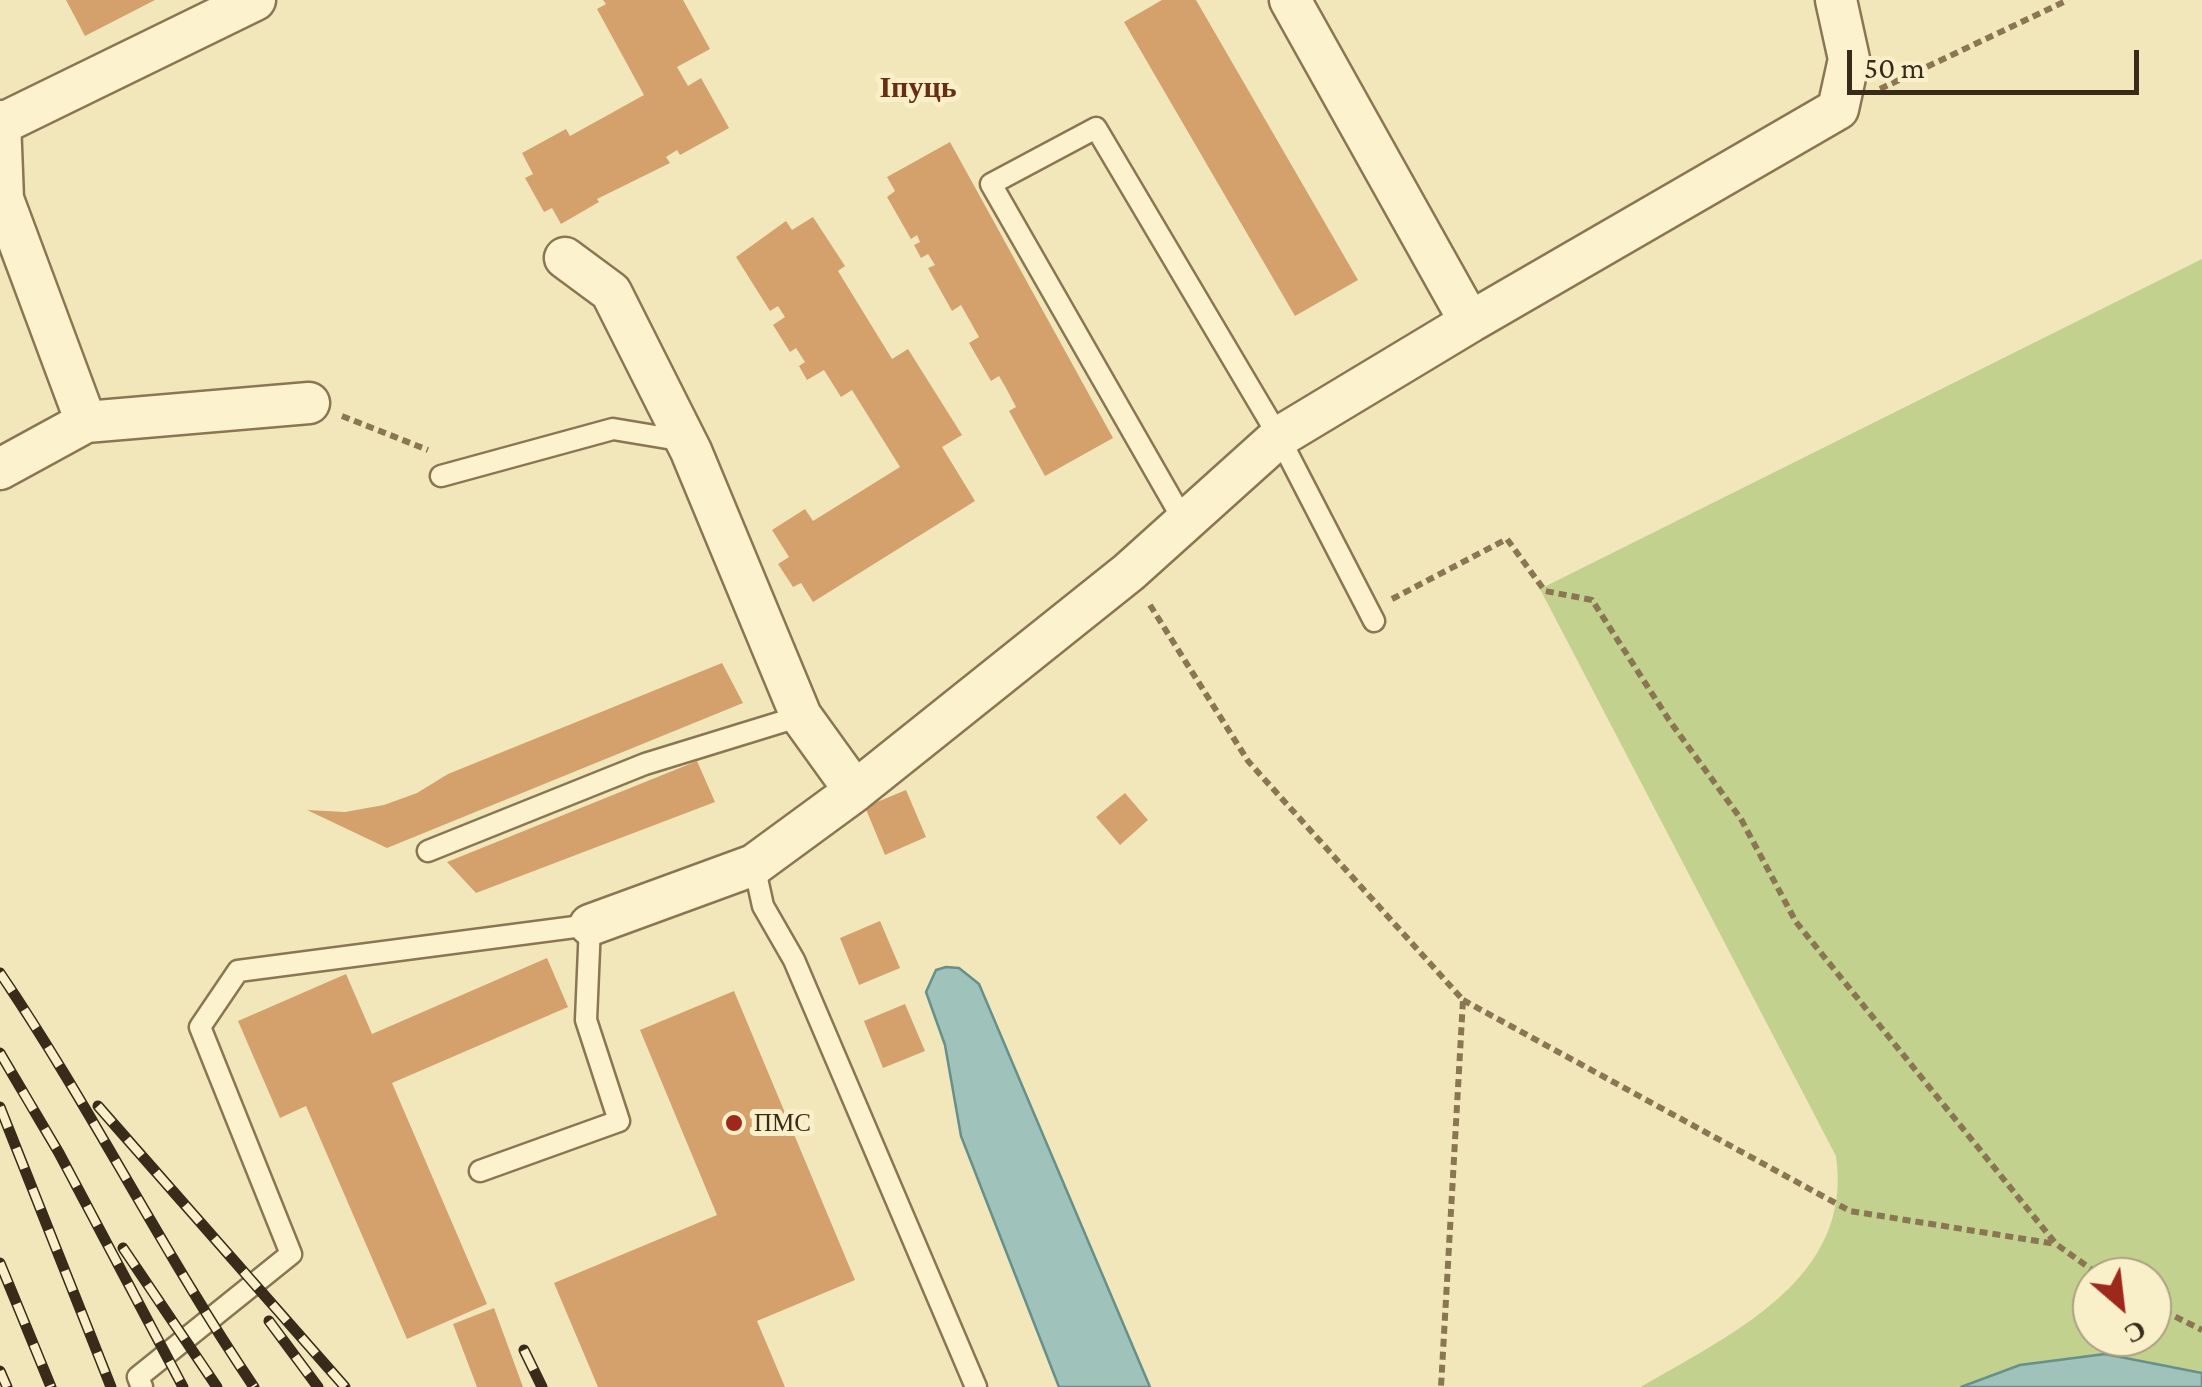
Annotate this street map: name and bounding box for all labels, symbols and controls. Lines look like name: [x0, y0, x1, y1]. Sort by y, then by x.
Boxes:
scale bar: [1852, 30, 2144, 92]
text: 50 m: [1864, 51, 1925, 84]
district label: Іпуць: [879, 70, 957, 106]
place label: ПМС: [754, 1108, 811, 1138]
marker: ПМС: [723, 1112, 745, 1134]
north arrow: [2072, 1257, 2172, 1357]
text: С: [2119, 1314, 2152, 1351]

